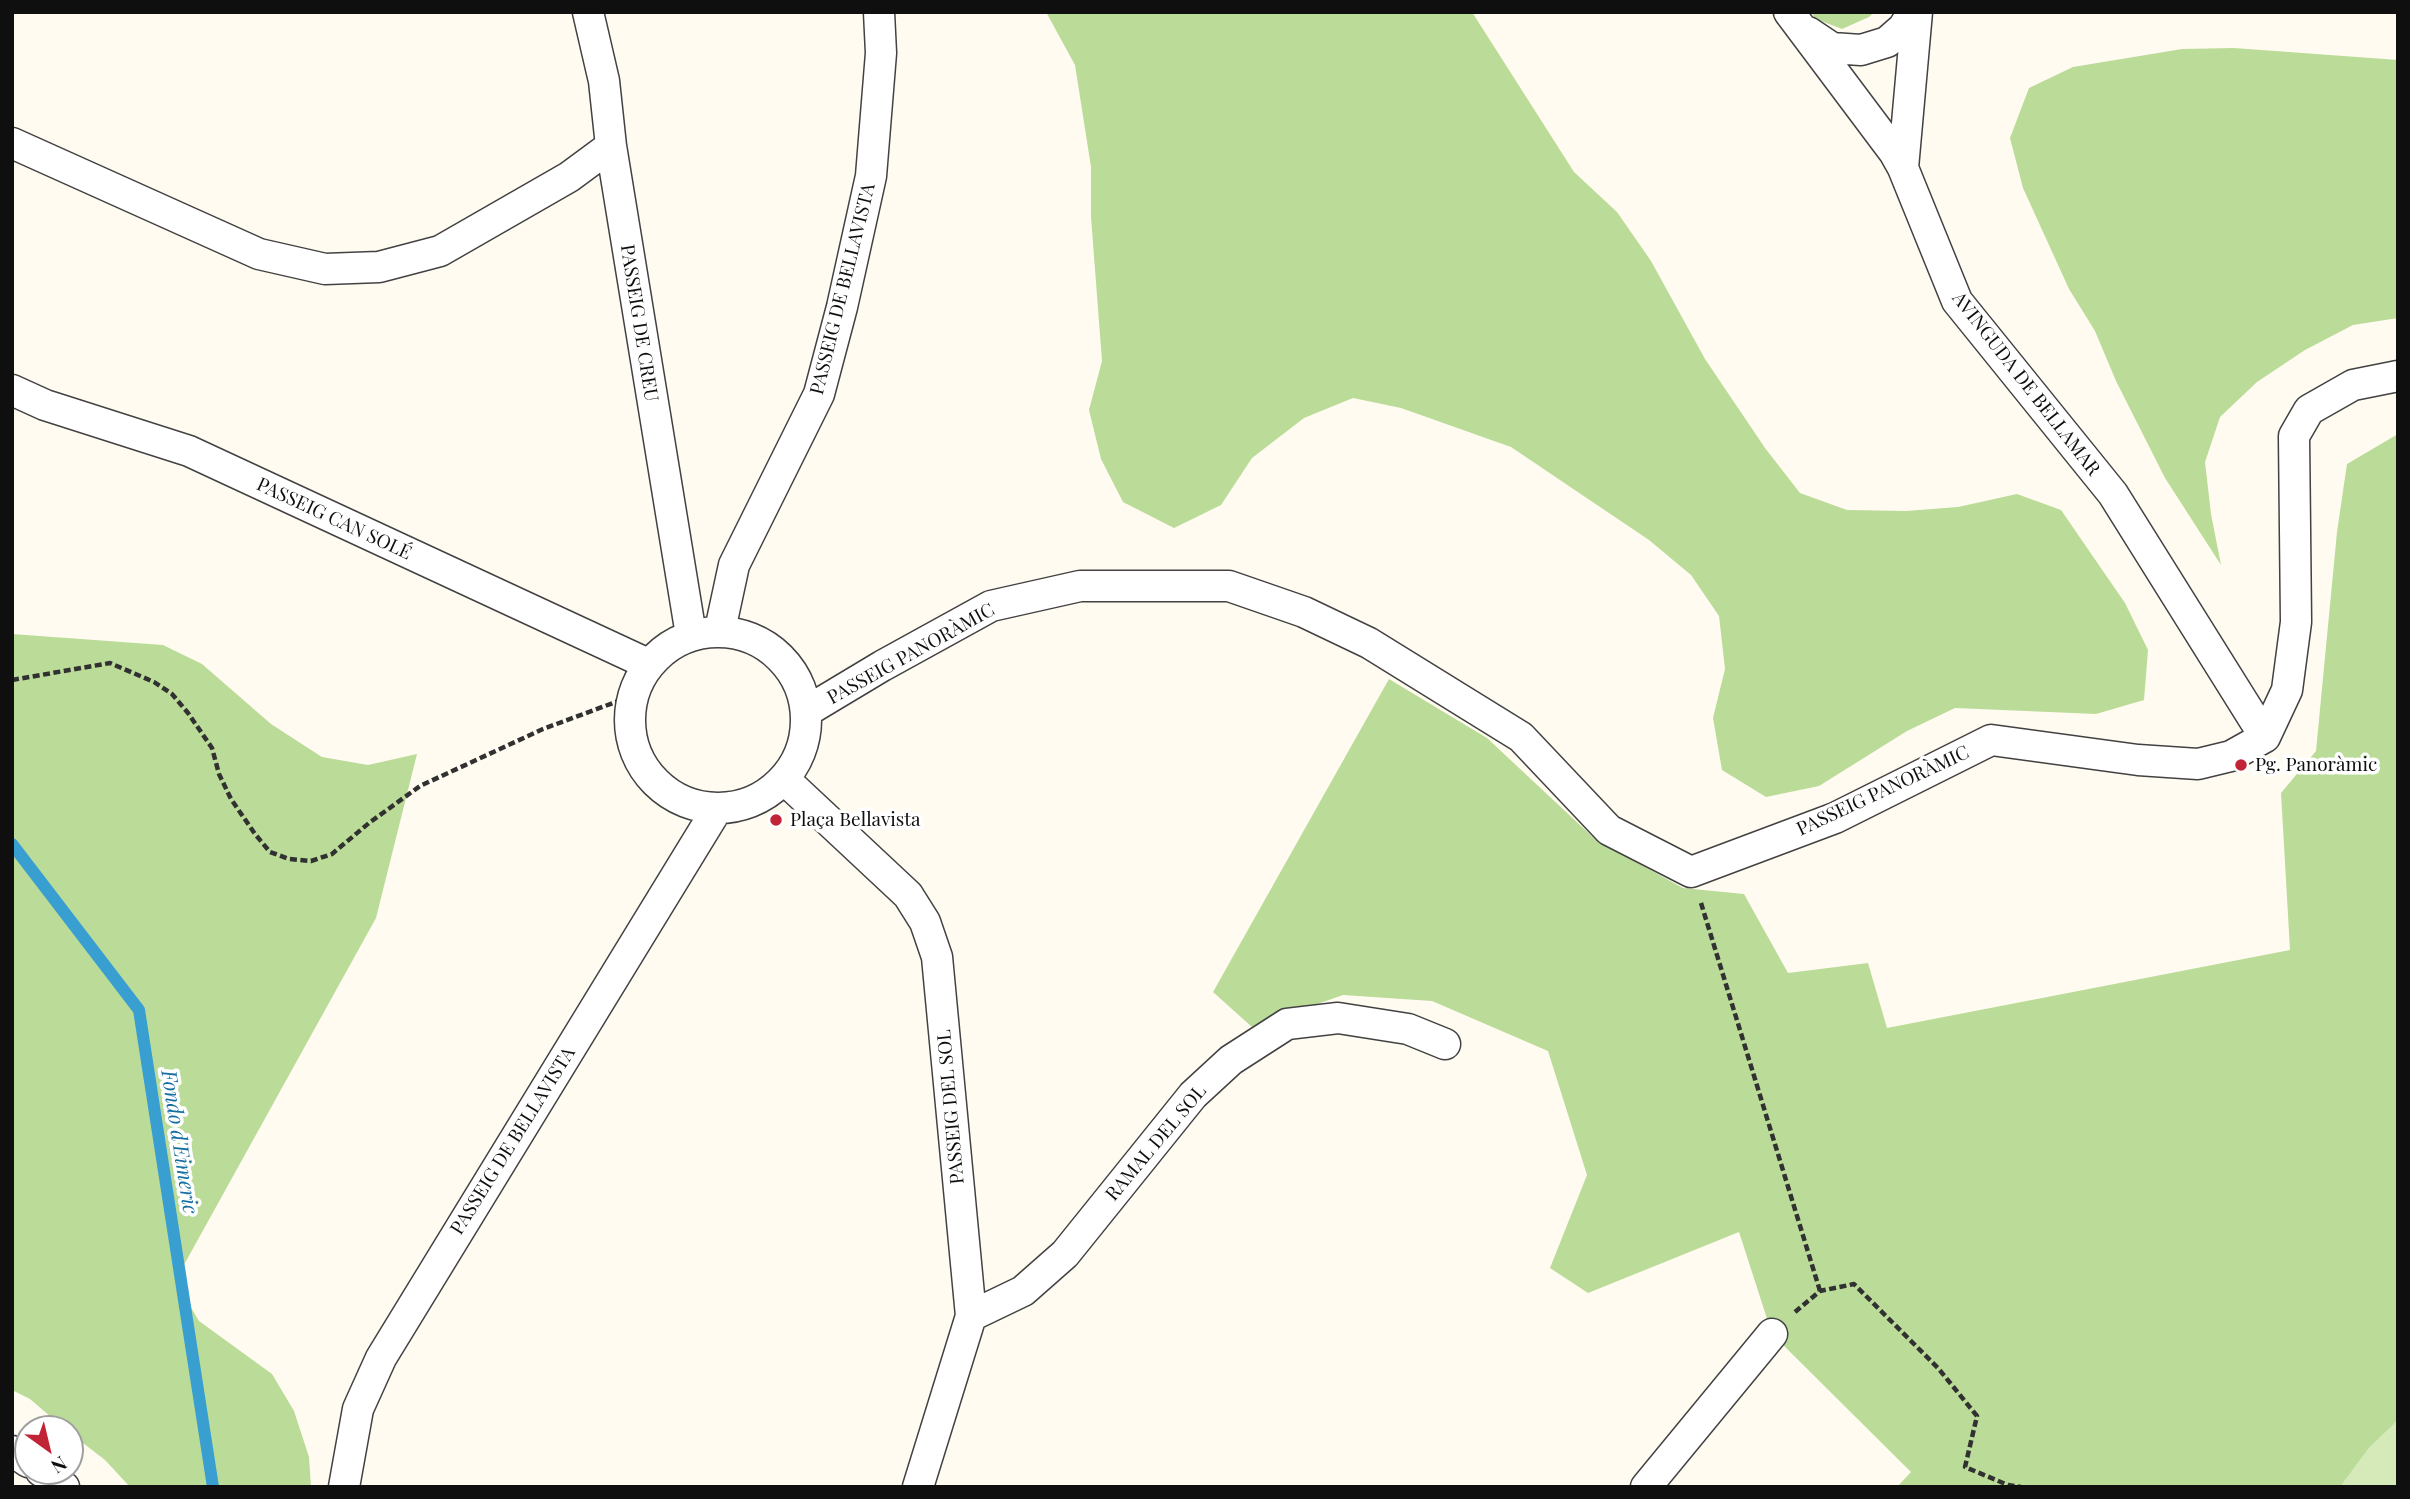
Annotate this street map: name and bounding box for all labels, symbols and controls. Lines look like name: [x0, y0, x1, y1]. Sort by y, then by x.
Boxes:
street label: PASSEIG DE BELLAVISTA: [806, 181, 880, 397]
street label: PASSEIG DE CREU: [615, 243, 663, 403]
street label: AVINGUDA DE BELLAMAR: [1947, 288, 2105, 480]
street label: PASSEIG CAN SOLÉ: [253, 473, 415, 565]
street label: PASSEIG PANORÀMIC: [823, 599, 999, 709]
street label: PASSEIG PANORÀMIC: [1793, 741, 1973, 841]
place label: Pg. Panoràmic: [2255, 754, 2377, 776]
marker: Pg. Panoràmic: [2233, 757, 2249, 773]
place label: Plaça Bellavista: [790, 809, 920, 831]
marker: Plaça Bellavista: [768, 812, 784, 828]
street label: PASSEIG DEL SOL: [933, 1029, 969, 1185]
street label: PASSEIG DE BELLAVISTA: [446, 1043, 580, 1239]
water label: Fondo d'Eimeric: [155, 1068, 203, 1216]
street label: RAMAL DEL SOL: [1101, 1080, 1211, 1206]
north arrow: [14, 1415, 84, 1485]
text: N: [47, 1451, 73, 1480]

